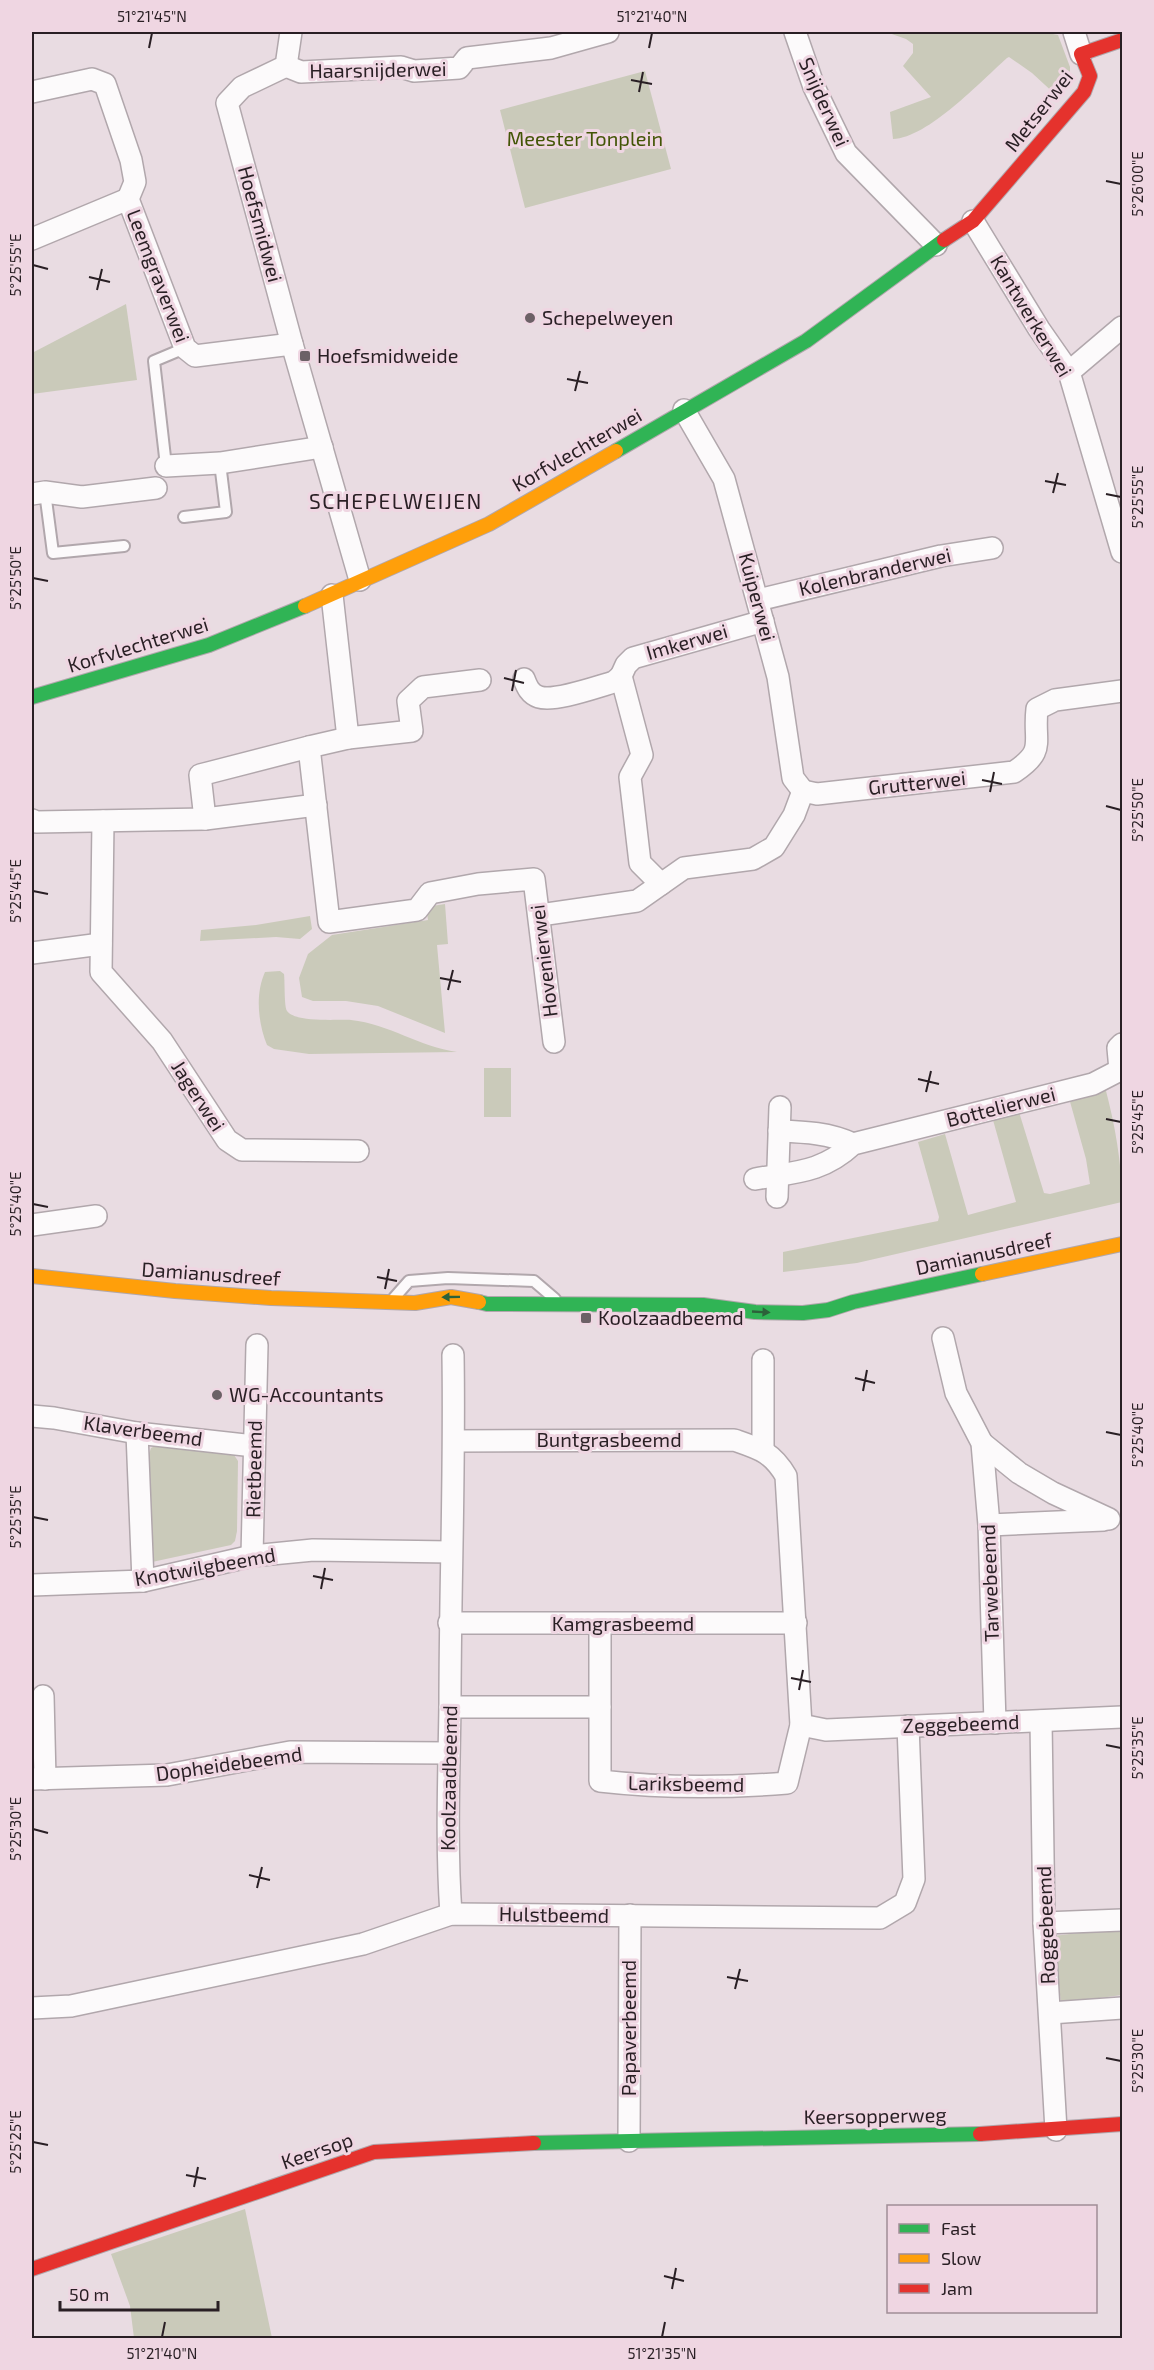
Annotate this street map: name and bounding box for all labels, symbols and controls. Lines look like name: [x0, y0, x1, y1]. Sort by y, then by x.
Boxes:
text: 51°21'45"N: [117, 7, 187, 25]
text: 51°21'40"N: [617, 7, 687, 25]
street label: Snijderwei: [795, 53, 855, 150]
street label: Haarsnijderwei: [309, 56, 447, 82]
street label: Metserwei: [999, 65, 1078, 156]
park label: Meester Tonplein: [507, 126, 663, 150]
text: 5°26'00"E: [1128, 151, 1146, 217]
street label: Hoefsmidwei: [234, 163, 288, 284]
street label: Leemgraverwei: [123, 206, 195, 346]
text: 5°25'55"E: [6, 234, 24, 296]
street label: Kantwerkerwei: [986, 250, 1078, 381]
place label: Schepelweyen: [542, 305, 673, 329]
marker: Schepelweyen: [523, 311, 537, 325]
place label: Hoefsmidweide: [317, 343, 458, 367]
marker: Hoefsmidweide: [298, 349, 312, 363]
street label: Korfvlechterwei: [507, 402, 646, 496]
text: 5°25'55"E: [1128, 466, 1146, 528]
district label: SCHEPELWEIJEN: [309, 488, 483, 513]
street label: Kolenbranderwei: [796, 542, 953, 600]
text: 5°25'50"E: [6, 546, 24, 610]
street label: Kuiperwei: [735, 550, 781, 644]
street label: Korfvlechterwei: [65, 611, 211, 677]
street label: Imkerwei: [643, 618, 730, 664]
street label: Grutterwei: [867, 765, 967, 799]
text: 5°25'50"E: [1128, 778, 1146, 842]
text: 5°25'45"E: [6, 859, 24, 923]
street label: Hovenierwei: [524, 903, 562, 1019]
street label: Jagerwei: [167, 1055, 231, 1135]
street label: Bottelierwei: [944, 1081, 1058, 1131]
text: 5°25'45"E: [1128, 1090, 1146, 1154]
text: 5°25'40"E: [6, 1172, 24, 1236]
street label: Damianusdreef: [913, 1227, 1055, 1279]
street label: Damianusdreef: [141, 1256, 282, 1290]
one-way arrow: [442, 1292, 461, 1301]
place label: Koolzaadbeemd: [598, 1305, 744, 1329]
one-way arrow: [751, 1307, 770, 1316]
marker: Koolzaadbeemd: [579, 1311, 593, 1325]
place label: WG-Accountants: [229, 1382, 384, 1406]
marker: WG-Accountants: [210, 1388, 224, 1402]
text: 5°25'40"E: [1128, 1403, 1146, 1467]
street label: Klaverbeemd: [82, 1410, 204, 1450]
street label: Rietbeemd: [240, 1420, 266, 1518]
street label: Buntgrasbeemd: [536, 1427, 682, 1451]
text: 5°25'35"E: [6, 1485, 24, 1549]
street label: Tarwebeemd: [975, 1524, 1003, 1642]
street label: Knotwilgbeemd: [132, 1542, 277, 1590]
street label: Kamgrasbeemd: [552, 1611, 694, 1635]
street label: Koolzaadbeemd: [435, 1705, 461, 1851]
street label: Zeggebeemd: [902, 1709, 1020, 1737]
text: 5°25'35"E: [1128, 1716, 1146, 1780]
street label: Dopheidebeemd: [154, 1741, 304, 1785]
street label: Lariksbeemd: [628, 1770, 744, 1796]
text: 5°25'30"E: [6, 1797, 24, 1861]
street label: Roggebeemd: [1031, 1865, 1059, 1985]
street label: Hulstbeemd: [499, 1901, 609, 1927]
street label: Papaverbeemd: [616, 1960, 640, 2096]
text: 5°25'30"E: [1128, 2029, 1146, 2093]
street label: Keersopperweg: [803, 2102, 947, 2128]
text: 5°25'25"E: [6, 2110, 24, 2174]
street label: Keersop: [278, 2127, 356, 2173]
legend: [887, 2205, 1097, 2313]
text: Fast: [941, 2217, 976, 2239]
text: Slow: [941, 2247, 982, 2269]
scale bar: [60, 2274, 218, 2312]
text: Jam: [941, 2277, 973, 2299]
text: 50 m: [69, 2283, 109, 2305]
text: 51°21'40"N: [127, 2344, 197, 2362]
text: 51°21'35"N: [627, 2344, 697, 2362]

